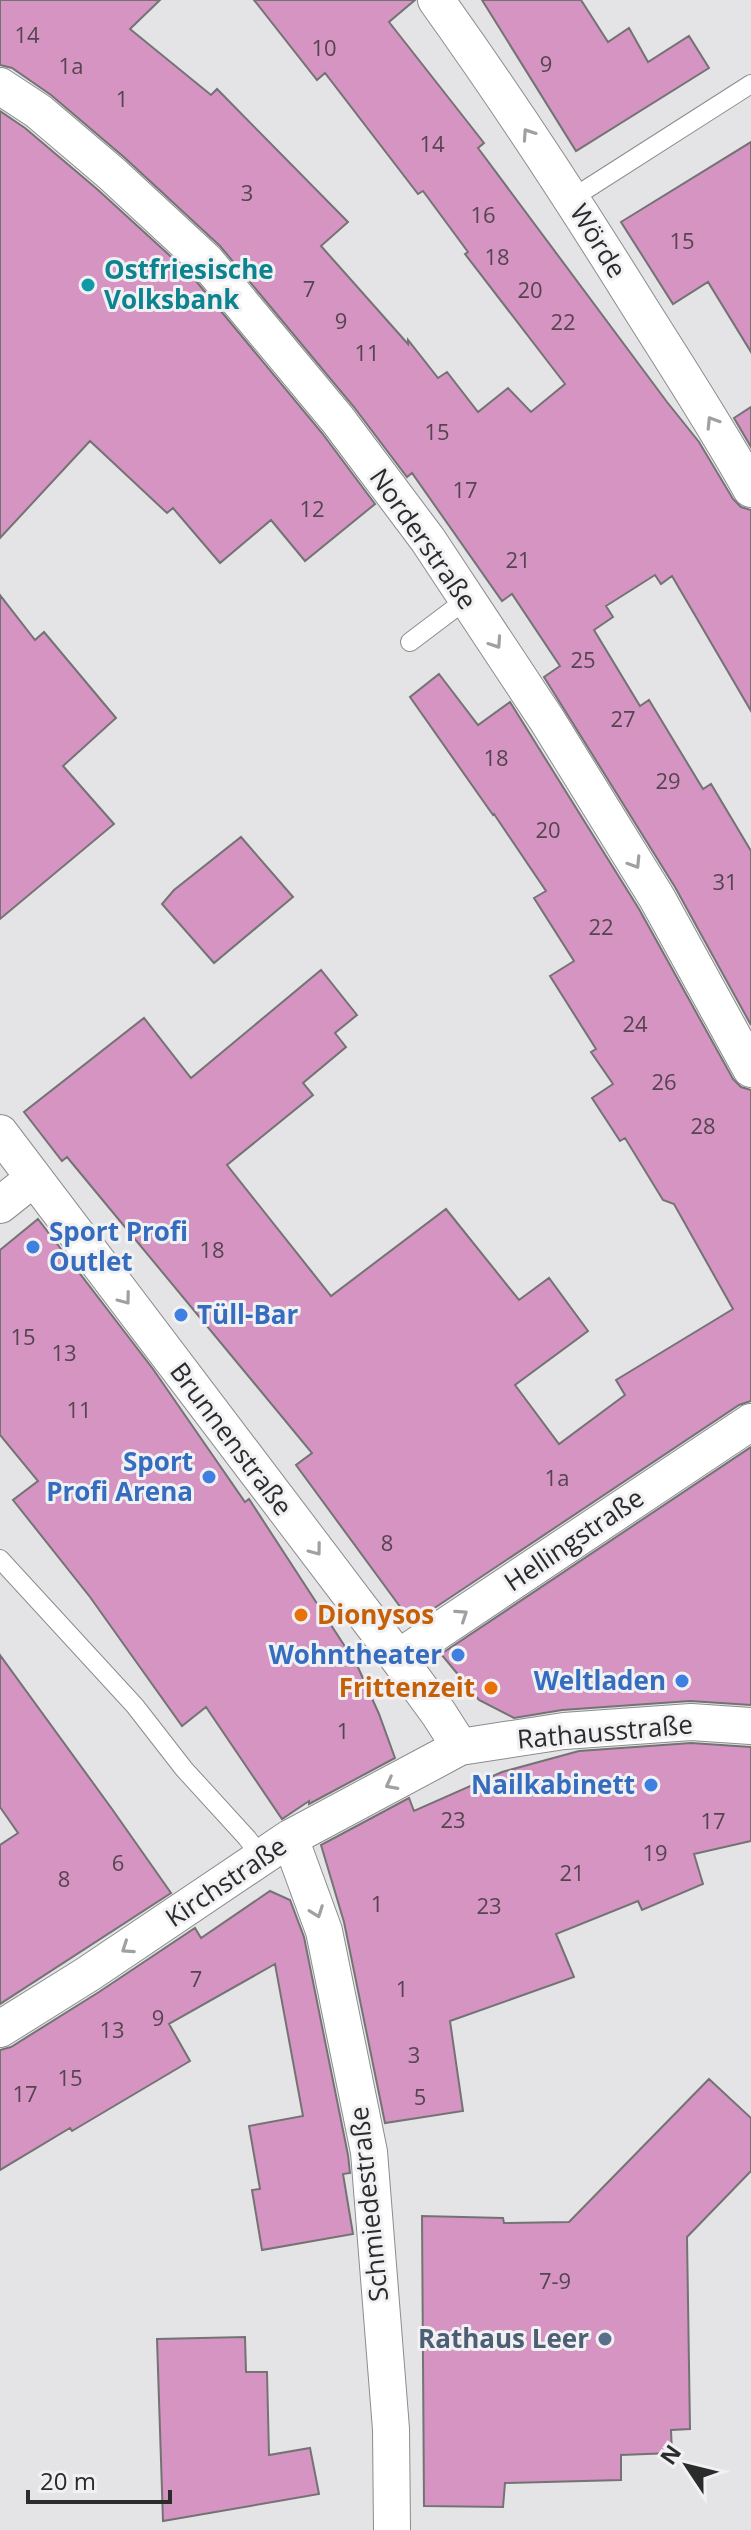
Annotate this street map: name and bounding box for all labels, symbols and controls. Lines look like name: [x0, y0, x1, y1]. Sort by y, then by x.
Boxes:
house number: 14: [14, 19, 40, 49]
house number: 10: [311, 32, 337, 62]
house number: 9: [540, 48, 552, 78]
house number: 1a: [59, 50, 83, 80]
house number: 1: [116, 83, 128, 113]
house number: 14: [419, 128, 445, 158]
one-way arrow: [523, 128, 538, 143]
house number: 3: [241, 177, 253, 207]
street label: Wörde: [562, 197, 636, 284]
house number: 16: [470, 199, 496, 229]
house number: 15: [669, 225, 695, 255]
house number: 18: [484, 241, 510, 271]
place label: Ostfriesische Volksbank: [104, 251, 274, 317]
house number: 7: [303, 273, 315, 303]
house number: 20: [517, 274, 543, 304]
marker: Ostfriesische Volksbank: [79, 276, 97, 294]
house number: 9: [335, 305, 347, 335]
house number: 22: [550, 306, 576, 336]
house number: 11: [354, 337, 380, 367]
house number: 15: [424, 416, 450, 446]
one-way arrow: [706, 416, 722, 431]
street label: Norderstraße: [362, 461, 486, 616]
house number: 17: [452, 474, 478, 504]
house number: 12: [299, 493, 325, 523]
house number: 21: [505, 544, 531, 574]
one-way arrow: [486, 634, 501, 649]
house number: 25: [570, 644, 596, 674]
house number: 27: [610, 703, 636, 733]
house number: 18: [483, 742, 509, 772]
house number: 29: [655, 765, 681, 795]
house number: 20: [535, 814, 561, 844]
one-way arrow: [625, 854, 641, 869]
house number: 31: [712, 866, 738, 896]
house number: 22: [588, 911, 614, 941]
house number: 24: [622, 1008, 648, 1038]
house number: 26: [651, 1066, 677, 1096]
house number: 28: [690, 1110, 716, 1140]
place label: Sport Profi Outlet: [49, 1213, 188, 1279]
house number: 18: [199, 1234, 225, 1264]
marker: Sport Profi Outlet: [24, 1238, 42, 1256]
one-way arrow: [115, 1290, 130, 1305]
place label: Tüll-Bar: [197, 1296, 299, 1332]
marker: Tüll-Bar: [172, 1306, 190, 1324]
house number: 15: [10, 1321, 36, 1351]
house number: 13: [51, 1337, 77, 1367]
street label: Brunnenstraße: [162, 1354, 301, 1522]
house number: 11: [66, 1394, 92, 1424]
place label: Sport Profi Arena: [46, 1443, 193, 1509]
house number: 1a: [545, 1462, 569, 1492]
marker: Sport Profi Arena: [200, 1468, 218, 1486]
street label: Hellingstraße: [497, 1479, 650, 1599]
house number: 8: [381, 1527, 393, 1557]
one-way arrow: [306, 1542, 320, 1556]
place label: Dionysos: [317, 1596, 434, 1632]
marker: Dionysos: [292, 1606, 310, 1624]
one-way arrow: [454, 1610, 468, 1625]
place label: Wohntheater: [269, 1636, 442, 1672]
marker: Wohntheater: [449, 1646, 467, 1664]
place label: Weltladen: [534, 1662, 666, 1698]
place label: Frittenzeit: [339, 1669, 475, 1705]
marker: Weltladen: [673, 1672, 691, 1690]
marker: Frittenzeit: [482, 1679, 500, 1697]
street label: Rathausstraße: [516, 1705, 694, 1757]
house number: 1: [337, 1715, 349, 1745]
place label: Nailkabinett: [471, 1766, 635, 1802]
one-way arrow: [385, 1775, 400, 1790]
marker: Nailkabinett: [642, 1776, 660, 1794]
house number: 23: [440, 1804, 466, 1834]
house number: 17: [700, 1805, 726, 1835]
street label: Kirchstraße: [158, 1827, 293, 1935]
house number: 19: [642, 1837, 668, 1867]
house number: 6: [112, 1847, 124, 1877]
house number: 21: [559, 1857, 585, 1887]
house number: 8: [58, 1863, 70, 1893]
house number: 1: [371, 1888, 383, 1918]
house number: 23: [476, 1890, 502, 1920]
one-way arrow: [307, 1904, 324, 1918]
one-way arrow: [121, 1939, 135, 1954]
house number: 7: [190, 1963, 202, 1993]
house number: 1: [396, 1973, 408, 2003]
house number: 9: [152, 2002, 164, 2032]
house number: 13: [99, 2014, 125, 2044]
house number: 3: [408, 2039, 420, 2069]
house number: 15: [57, 2062, 83, 2092]
house number: 17: [12, 2078, 38, 2108]
house number: 5: [414, 2081, 426, 2111]
street label: Schmiedestraße: [340, 2105, 396, 2303]
house number: 7-9: [539, 2265, 571, 2295]
place label: Rathaus Leer: [418, 2320, 589, 2356]
marker: Rathaus Leer: [596, 2330, 614, 2348]
north arrow: [647, 2426, 727, 2506]
text: N: [652, 2438, 687, 2470]
scale bar: [28, 2454, 170, 2504]
text: 20 m: [40, 2464, 96, 2497]

